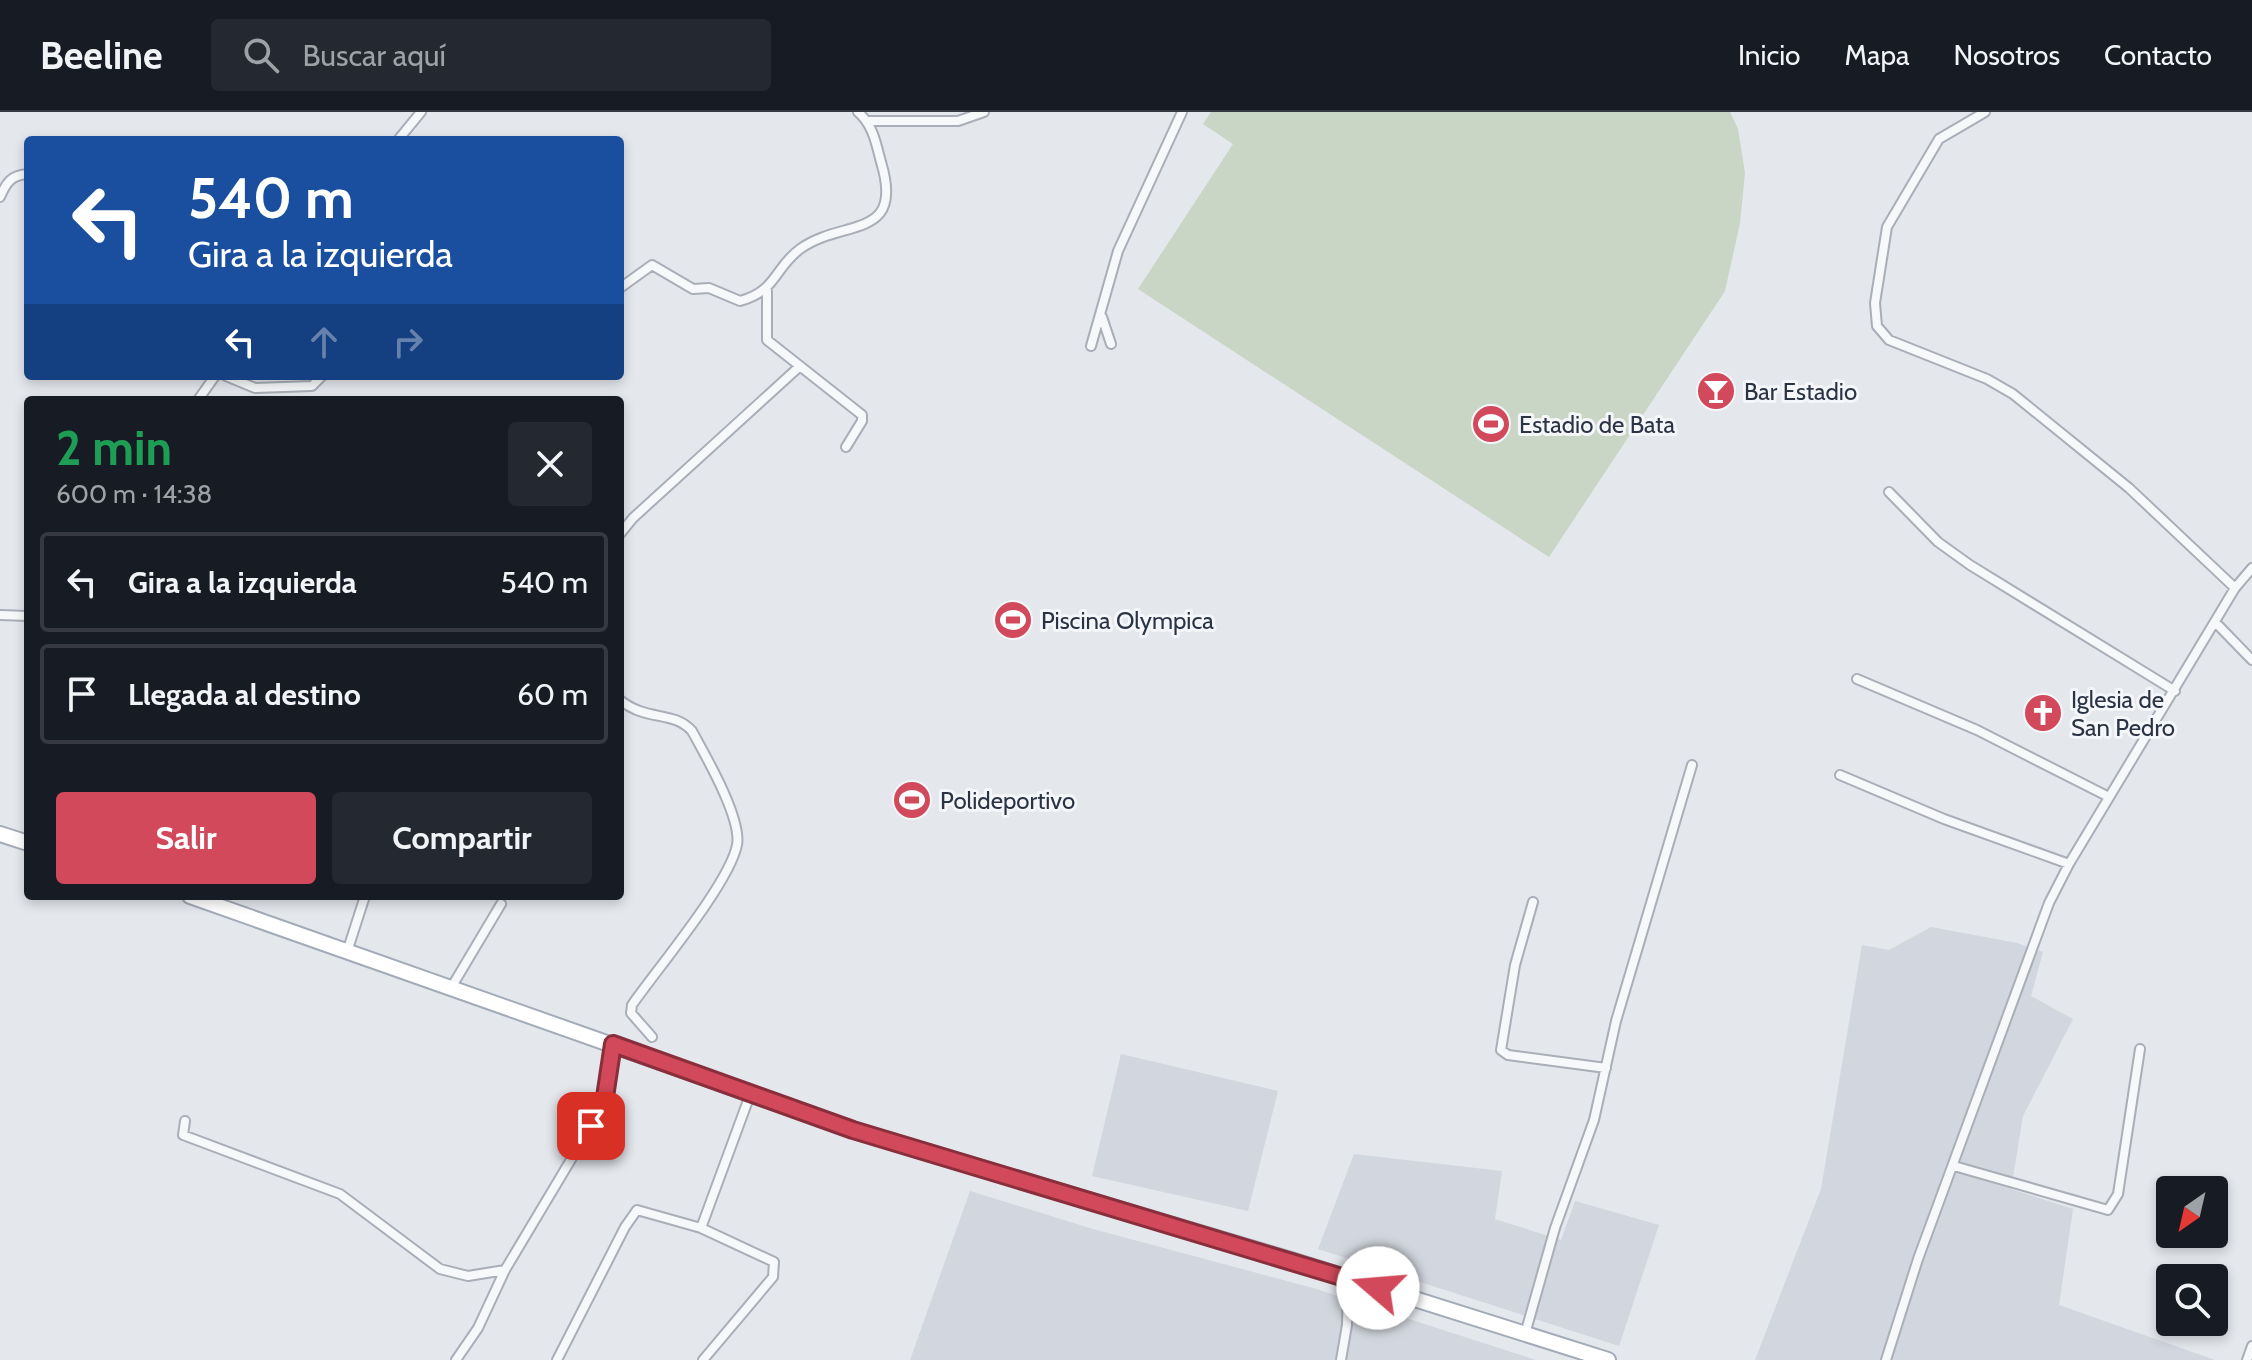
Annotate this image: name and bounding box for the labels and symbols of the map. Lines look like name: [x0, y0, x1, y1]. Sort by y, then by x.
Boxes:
bar icon: Bar Estadio: [1695, 370, 1737, 412]
place label: Bar Estadio: [1744, 377, 1857, 406]
sports icon: Estadio de Bata: [1470, 403, 1512, 445]
place label: Estadio de Bata: [1519, 410, 1675, 439]
sports icon: Piscina Olympica: [992, 599, 1034, 641]
place label: Piscina Olympica: [1041, 606, 1214, 635]
place label: Iglesia de San Pedro: [2071, 685, 2175, 742]
church icon: Iglesia de San Pedro: [2022, 692, 2064, 734]
sports icon: Polideportivo: [891, 779, 933, 821]
place label: Polideportivo: [940, 786, 1075, 815]
pin: [557, 1092, 625, 1160]
north arrow: [2156, 1176, 2228, 1248]
position arrow: [1336, 1246, 1420, 1330]

